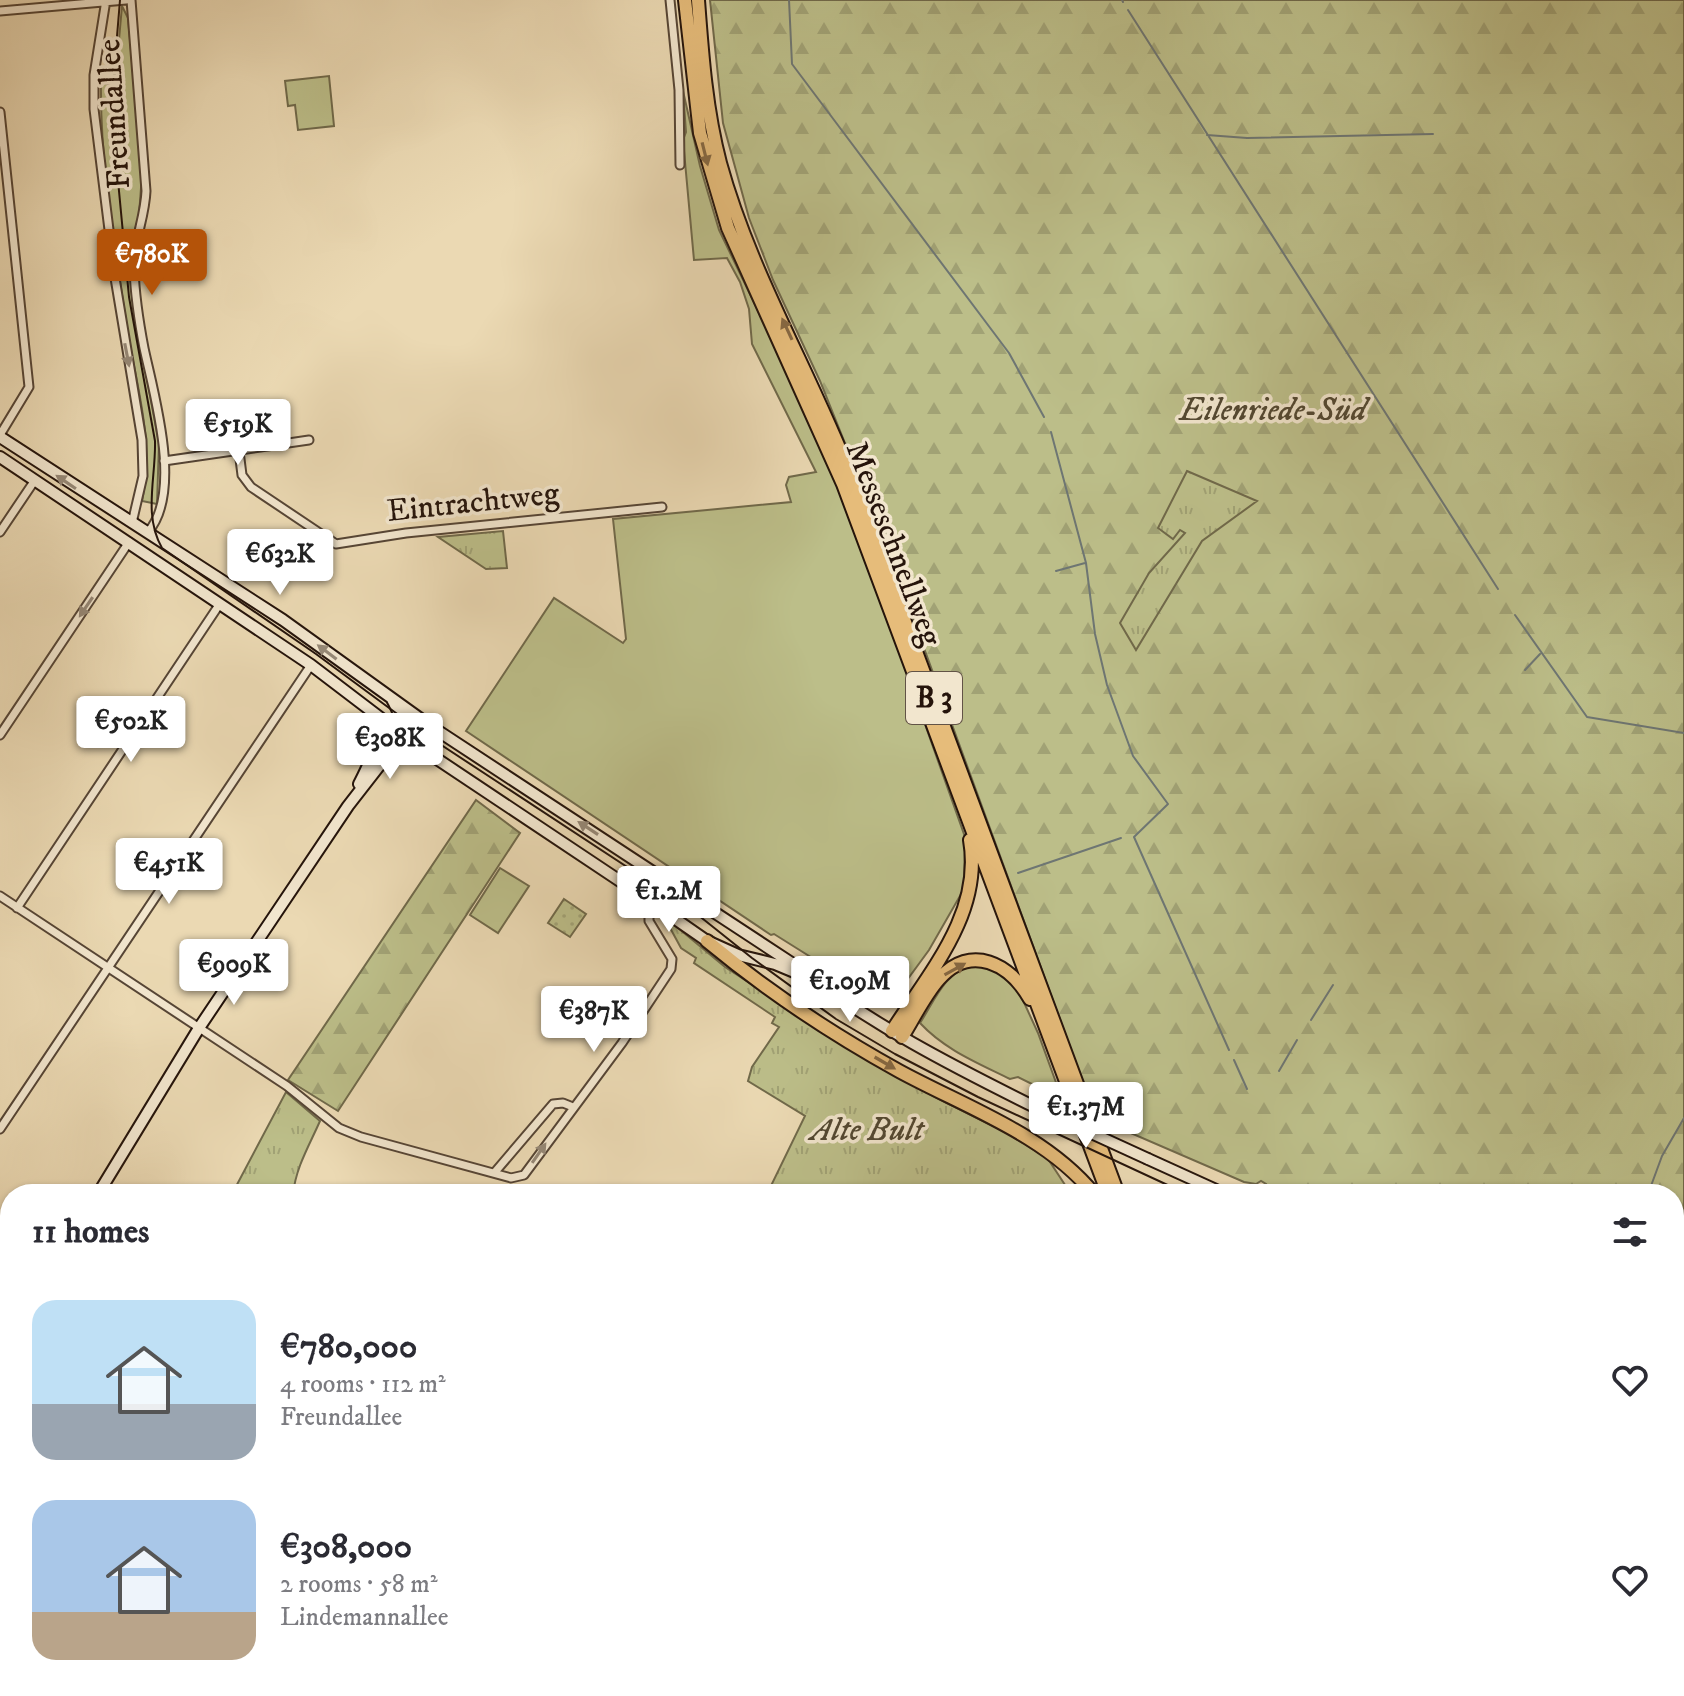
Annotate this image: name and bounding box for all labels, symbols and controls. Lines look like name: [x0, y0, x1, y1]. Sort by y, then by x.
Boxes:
street label: Freundallee: [90, 38, 140, 190]
one-way arrow: [700, 142, 712, 167]
pin: €780K: [96, 229, 208, 297]
text: €780K: [115, 238, 189, 271]
one-way arrow: [780, 317, 794, 340]
one-way arrow: [122, 343, 134, 368]
park label: Eilenriede-Süd: [1178, 391, 1371, 431]
pin: €519K: [182, 399, 294, 467]
text: €519K: [204, 408, 272, 441]
street label: Messeschnellweg: [836, 436, 951, 652]
street label: Eintrachtweg: [385, 474, 562, 532]
one-way arrow: [56, 475, 77, 490]
pin: €632K: [224, 529, 336, 597]
text: €632K: [245, 538, 315, 571]
one-way arrow: [78, 596, 93, 617]
one-way arrow: [317, 644, 337, 660]
road number: B 3: [906, 672, 962, 724]
pin: €502K: [75, 696, 187, 764]
text: €502K: [94, 705, 168, 738]
pin: €308K: [334, 713, 446, 781]
text: €308K: [355, 722, 425, 755]
one-way arrow: [577, 821, 598, 836]
pin: €451K: [113, 838, 225, 906]
text: €451K: [134, 847, 204, 880]
pin: €1.2M: [613, 866, 725, 934]
text: €1.2M: [635, 875, 703, 908]
pin: €909K: [178, 939, 290, 1007]
text: €909K: [197, 948, 271, 981]
pin: €1.09M: [785, 956, 915, 1024]
one-way arrow: [944, 962, 967, 975]
text: €1.09M: [809, 965, 891, 998]
pin: €387K: [538, 986, 650, 1054]
text: €387K: [559, 995, 629, 1028]
one-way arrow: [874, 1056, 897, 1070]
pin: €1.37M: [1021, 1082, 1151, 1150]
text: €1.37M: [1047, 1091, 1125, 1124]
park label: Alte Bult: [808, 1111, 926, 1151]
one-way arrow: [531, 1143, 546, 1164]
icon: filters: [1608, 1210, 1652, 1254]
text: 11 homes: [32, 1211, 149, 1253]
text: €780,000: [280, 1326, 417, 1368]
icon: home: [96, 1332, 192, 1428]
icon: heart: [1608, 1358, 1652, 1402]
text: 4 rooms · 112 m²: [280, 1368, 446, 1401]
text: Freundallee: [280, 1401, 402, 1434]
text: €308,000: [280, 1526, 412, 1568]
icon: home: [96, 1532, 192, 1628]
icon: heart: [1608, 1558, 1652, 1602]
text: 2 rooms · 58 m²: [280, 1568, 438, 1601]
text: Lindemannallee: [280, 1601, 449, 1634]

